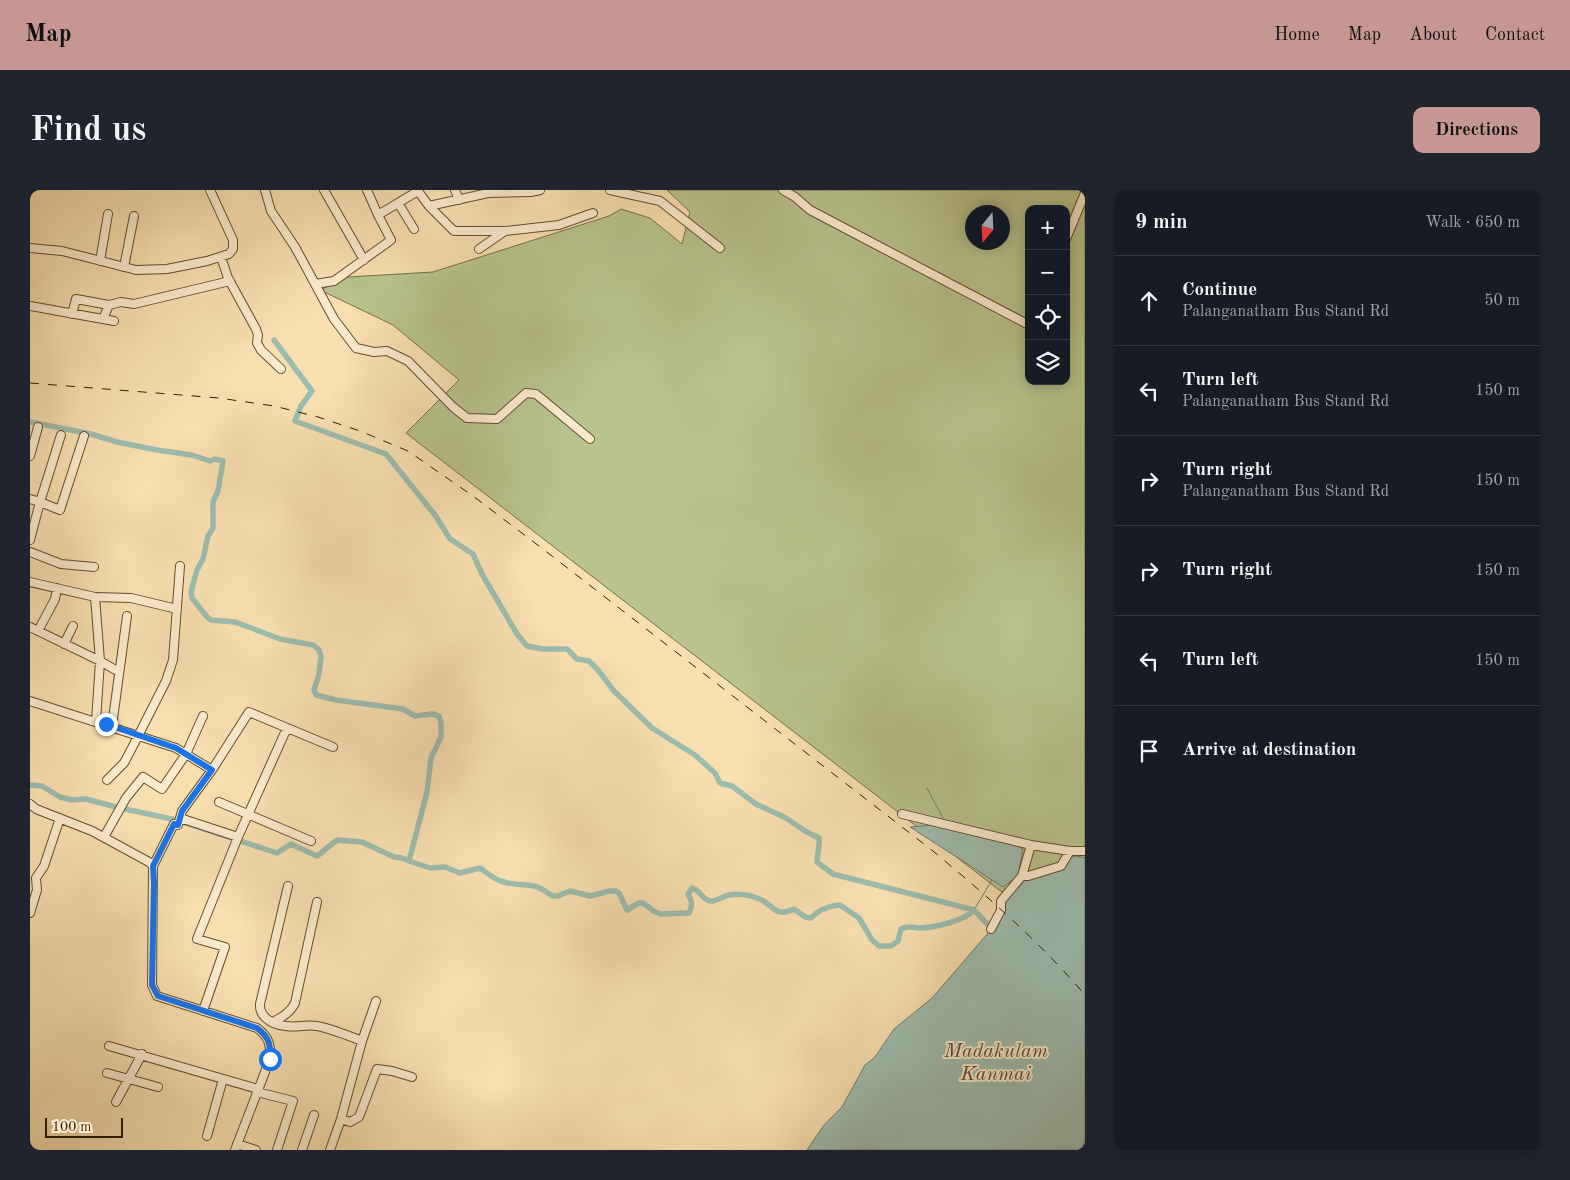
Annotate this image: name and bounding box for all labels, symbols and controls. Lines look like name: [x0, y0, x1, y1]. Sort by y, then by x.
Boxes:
text: Map: [25, 23, 72, 47]
text: Home: [1274, 26, 1320, 44]
text: Map: [1348, 26, 1381, 44]
text: About: [1409, 26, 1457, 44]
text: Contact: [1485, 26, 1545, 44]
button: Directions: [1413, 107, 1540, 153]
text: Find us: [30, 113, 146, 148]
north arrow: [965, 205, 1010, 250]
map controls: [1025, 205, 1070, 385]
button: +: [1025, 205, 1070, 250]
text: 9 min: [1135, 212, 1188, 233]
text: Walk · 650 m: [1425, 215, 1520, 231]
button: −: [1025, 250, 1070, 295]
text: Continue: [1182, 281, 1257, 300]
icon: ahead: [1135, 287, 1163, 315]
text: 50 m: [1484, 293, 1520, 309]
button: locate: [1025, 295, 1070, 340]
text: Palanganatham Bus Stand Rd: [1182, 304, 1389, 320]
button: layers: [1025, 340, 1070, 385]
text: Turn left: [1182, 371, 1259, 390]
icon: left: [1135, 377, 1163, 405]
text: 150 m: [1475, 383, 1520, 399]
text: Palanganatham Bus Stand Rd: [1182, 394, 1389, 410]
text: Turn right: [1182, 461, 1272, 480]
icon: right: [1135, 467, 1163, 495]
text: 150 m: [1475, 473, 1520, 489]
text: Palanganatham Bus Stand Rd: [1182, 484, 1389, 500]
icon: right: [1135, 557, 1163, 585]
text: Turn right: [1182, 561, 1272, 580]
text: 150 m: [1475, 563, 1520, 579]
icon: left: [1135, 647, 1163, 675]
text: Turn left: [1182, 651, 1259, 670]
text: 150 m: [1475, 653, 1520, 669]
route end: [95, 713, 118, 736]
icon: arrive: [1135, 737, 1163, 765]
text: Arrive at destination: [1182, 741, 1356, 760]
water label: Madakulam Kanmai: [943, 1042, 1048, 1085]
route start: [259, 1048, 282, 1071]
scale bar: [45, 1115, 122, 1138]
text: 100 m: [52, 1120, 91, 1134]

